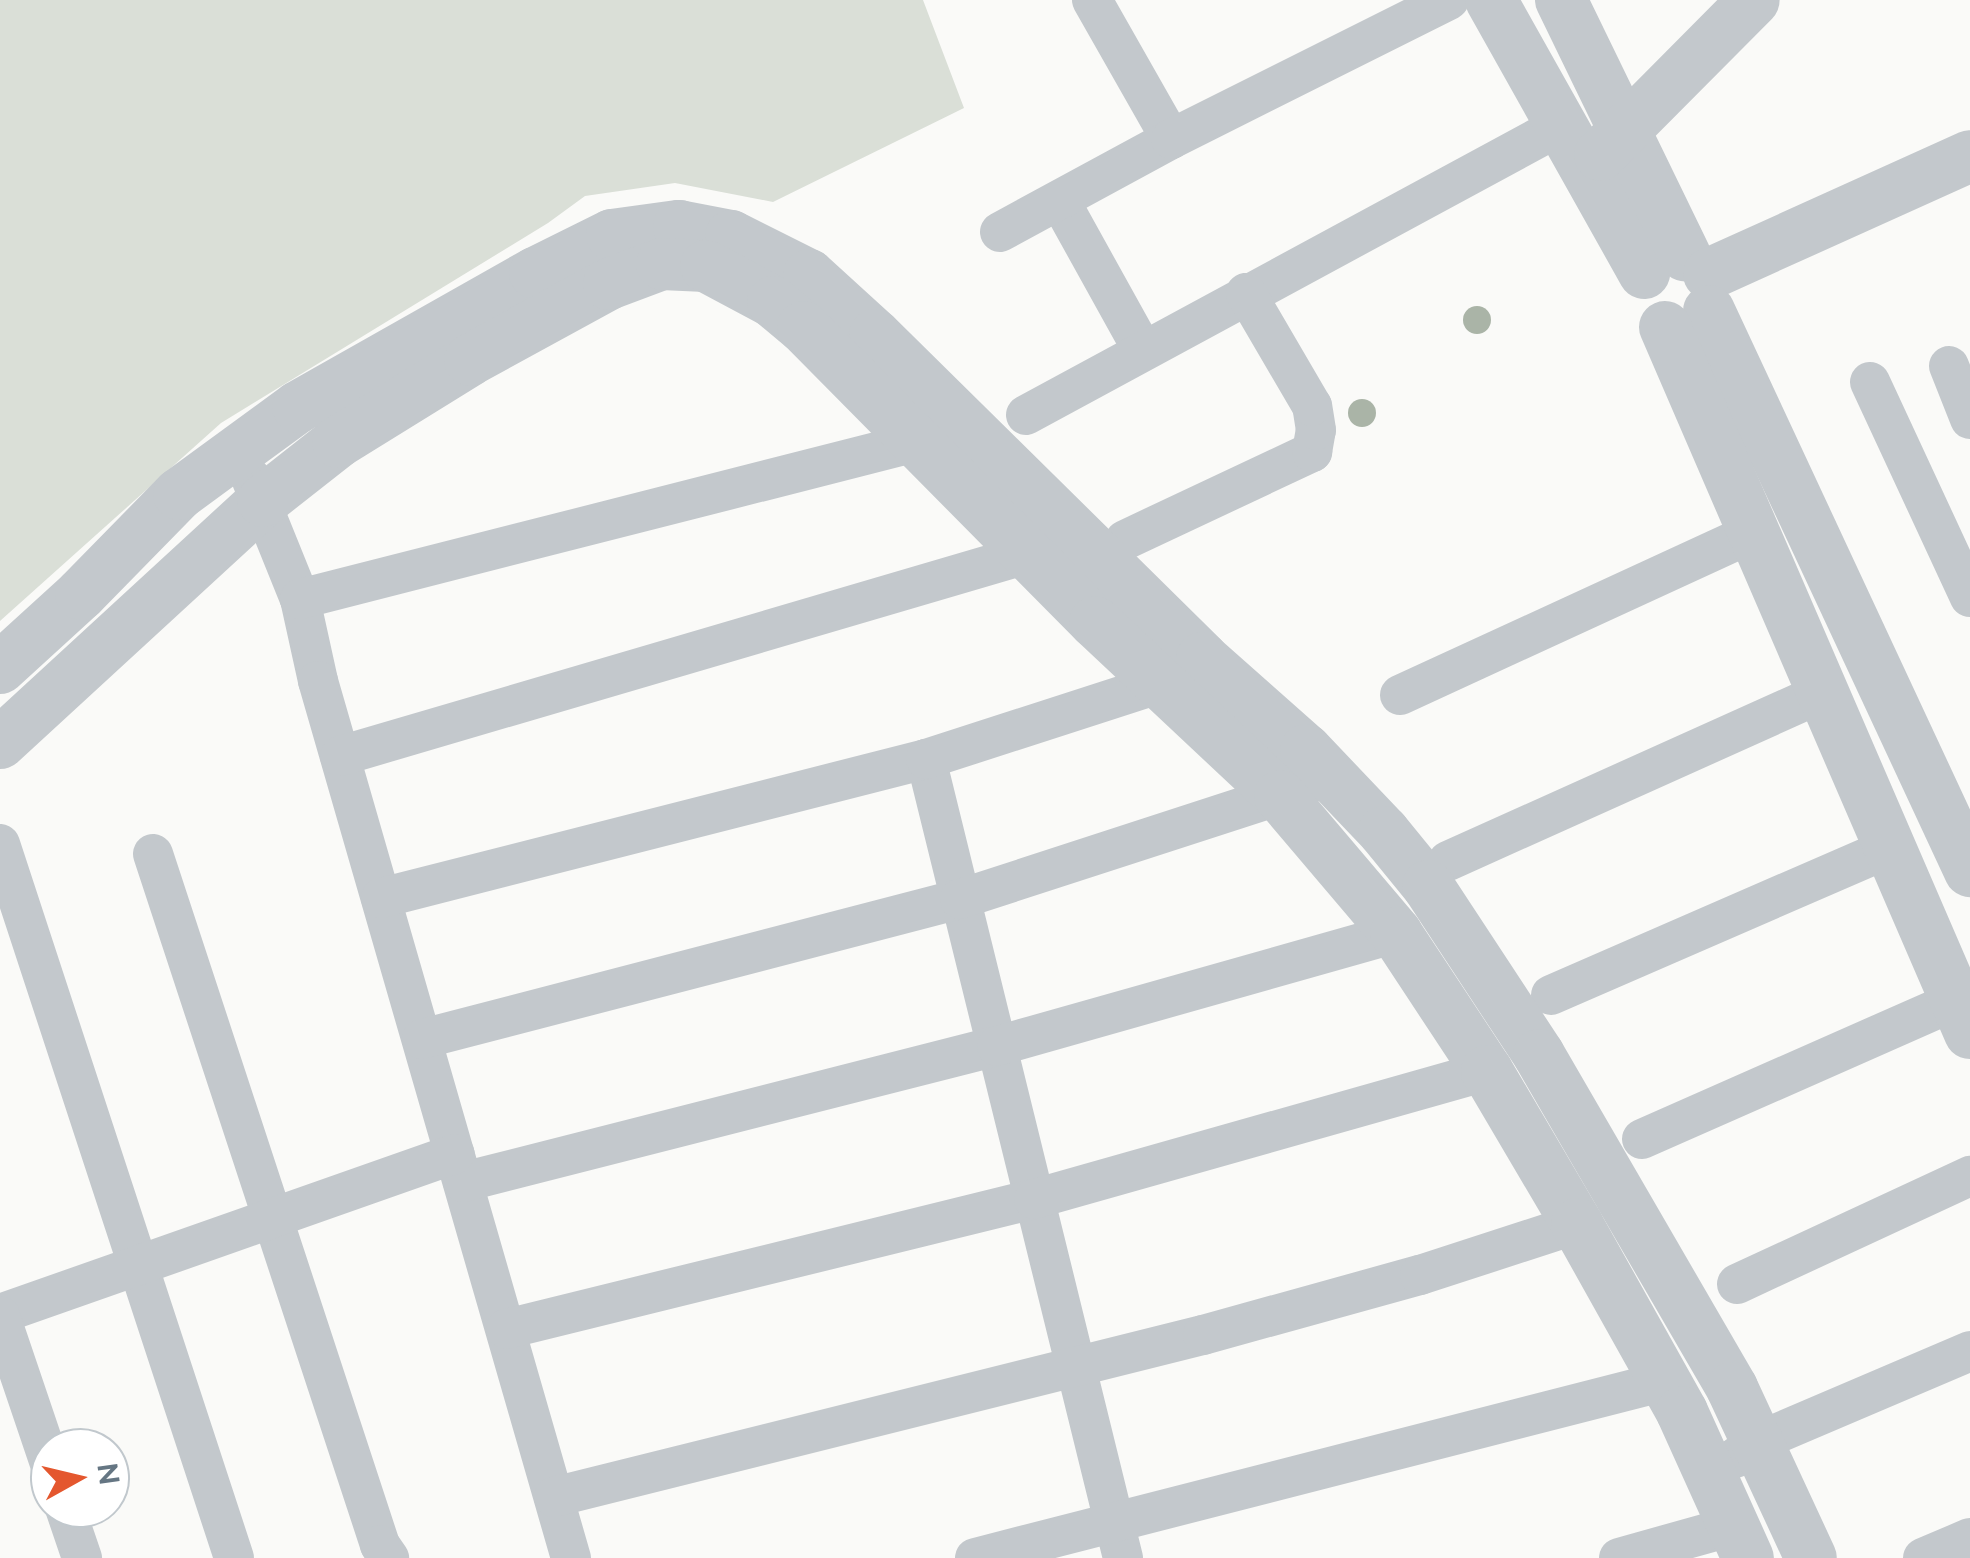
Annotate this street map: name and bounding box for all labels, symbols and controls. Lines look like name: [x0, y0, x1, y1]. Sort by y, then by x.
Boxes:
north arrow: [30, 1428, 130, 1528]
text: N: [90, 1461, 126, 1487]

